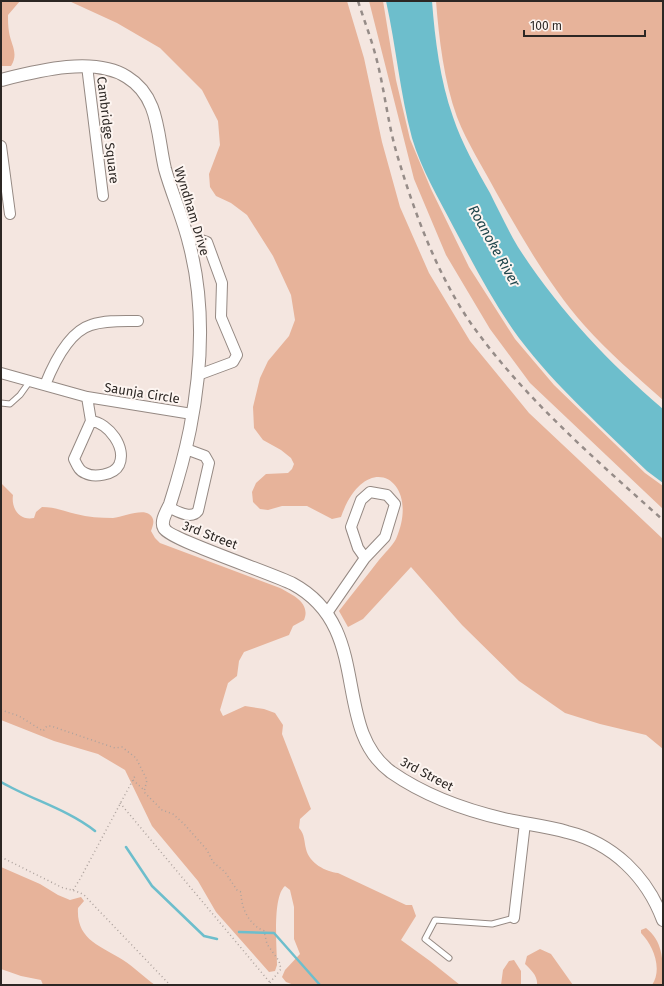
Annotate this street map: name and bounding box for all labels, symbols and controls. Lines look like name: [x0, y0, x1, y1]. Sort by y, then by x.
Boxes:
scale bar: [524, 12, 645, 38]
text: 100 m: [530, 19, 562, 33]
street label: Cambridge Square: [94, 76, 122, 184]
street label: Wyndham Drive: [171, 165, 213, 257]
water label: Roanoke River: [465, 202, 524, 290]
street label: Saunja Circle: [103, 380, 181, 406]
street label: 3rd Street: [180, 518, 240, 552]
street label: 3rd Street: [398, 754, 456, 794]

